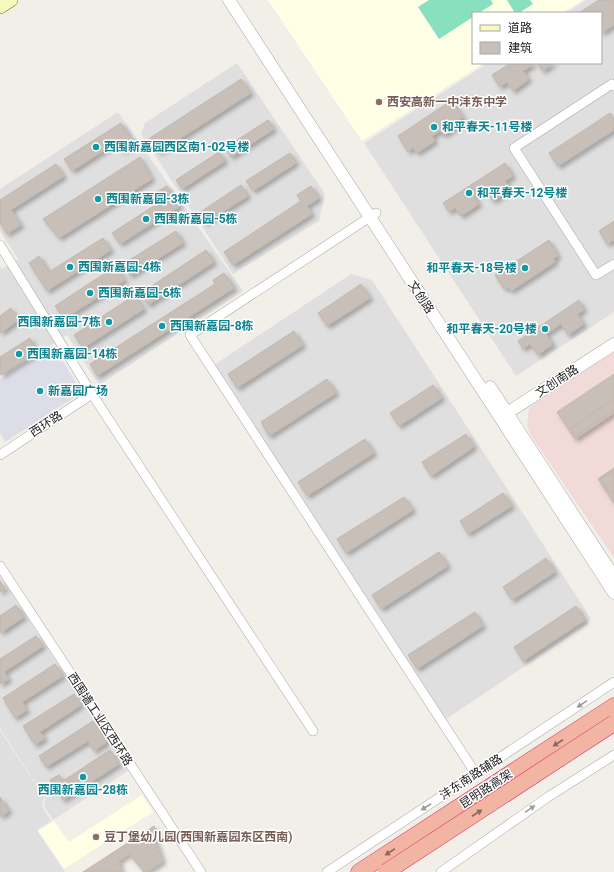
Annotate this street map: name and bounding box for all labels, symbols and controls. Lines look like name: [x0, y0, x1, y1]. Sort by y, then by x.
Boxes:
legend: [472, 12, 602, 64]
text: 道路: [508, 21, 532, 35]
text: 建筑: [508, 41, 532, 55]
place label: 西安高新一中沣东中学: [387, 95, 507, 109]
marker: 西安高新一中沣东中学: [374, 97, 384, 107]
place label: 和平春天-11号楼: [442, 120, 533, 134]
marker: 和平春天-11号楼: [429, 122, 439, 132]
place label: 西围新嘉园西区南1-02号楼: [104, 140, 249, 154]
marker: 西围新嘉园西区南1-02号楼: [91, 142, 101, 152]
place label: 和平春天-12号楼: [477, 186, 568, 200]
marker: 和平春天-12号楼: [464, 188, 474, 198]
place label: 西围新嘉园-3栋: [106, 192, 190, 206]
marker: 西围新嘉园-3栋: [93, 194, 103, 204]
place label: 西围新嘉园-5栋: [154, 212, 238, 226]
marker: 西围新嘉园-5栋: [141, 214, 151, 224]
place label: 西围新嘉园-4栋: [78, 260, 162, 274]
place label: 和平春天-18号楼: [427, 261, 517, 275]
marker: 西围新嘉园-4栋: [65, 262, 75, 272]
marker: 和平春天-18号楼: [520, 263, 530, 273]
street label: 文创路: [405, 278, 437, 316]
place label: 西围新嘉园-6栋: [98, 286, 182, 300]
marker: 西围新嘉园-6栋: [85, 288, 95, 298]
place label: 西围新嘉园-7栋: [17, 315, 101, 329]
marker: 西围新嘉园-7栋: [104, 317, 114, 327]
place label: 西围新嘉园-8栋: [170, 319, 254, 333]
marker: 西围新嘉园-8栋: [157, 321, 167, 331]
place label: 和平春天-20号楼: [447, 322, 537, 336]
marker: 和平春天-20号楼: [540, 324, 550, 334]
place label: 西围新嘉园-14栋: [27, 347, 118, 361]
marker: 西围新嘉园-14栋: [14, 349, 24, 359]
street label: 文创南路: [533, 362, 581, 400]
place label: 新嘉园广场: [48, 384, 108, 398]
marker: 新嘉园广场: [35, 386, 45, 396]
street label: 西环路: [27, 408, 65, 440]
street label: 西围墙工业区西环路: [65, 670, 135, 768]
one-way arrow: [576, 700, 587, 708]
one-way arrow: [553, 739, 563, 747]
street label: 沣东南路辅路: [437, 752, 505, 802]
street label: 昆明路高架: [457, 767, 515, 811]
marker: 西围新嘉园-28栋: [78, 772, 88, 782]
place label: 西围新嘉园-28栋: [38, 783, 128, 797]
one-way arrow: [421, 803, 432, 811]
one-way arrow: [525, 805, 535, 813]
one-way arrow: [471, 809, 483, 816]
place label: 豆丁堡幼儿园(西围新嘉园东区西南): [104, 830, 292, 844]
marker: 豆丁堡幼儿园(西围新嘉园东区西南): [91, 832, 101, 842]
one-way arrow: [384, 848, 396, 855]

